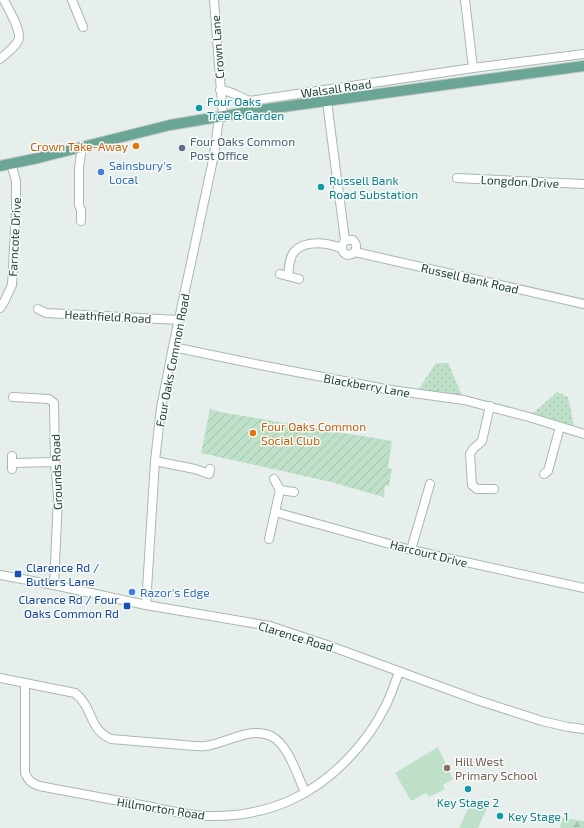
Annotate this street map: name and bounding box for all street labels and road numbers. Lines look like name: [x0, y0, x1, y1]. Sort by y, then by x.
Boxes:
street label: Crown Lane: [208, 15, 226, 79]
street label: Walsall Road: [300, 76, 372, 100]
street label: Longdon Drive: [480, 172, 560, 190]
street label: Farncote Drive: [5, 197, 23, 277]
street label: Russell Bank Road: [420, 260, 520, 296]
street label: Four Oaks Common Road: [152, 292, 192, 428]
street label: Heathfield Road: [64, 307, 152, 325]
street label: Blackberry Lane: [323, 371, 411, 399]
street label: Grounds Road: [48, 434, 64, 510]
street label: Harcourt Drive: [389, 537, 469, 569]
street label: Clarence Road: [257, 618, 335, 654]
street label: Hillmorton Road: [116, 794, 206, 822]

